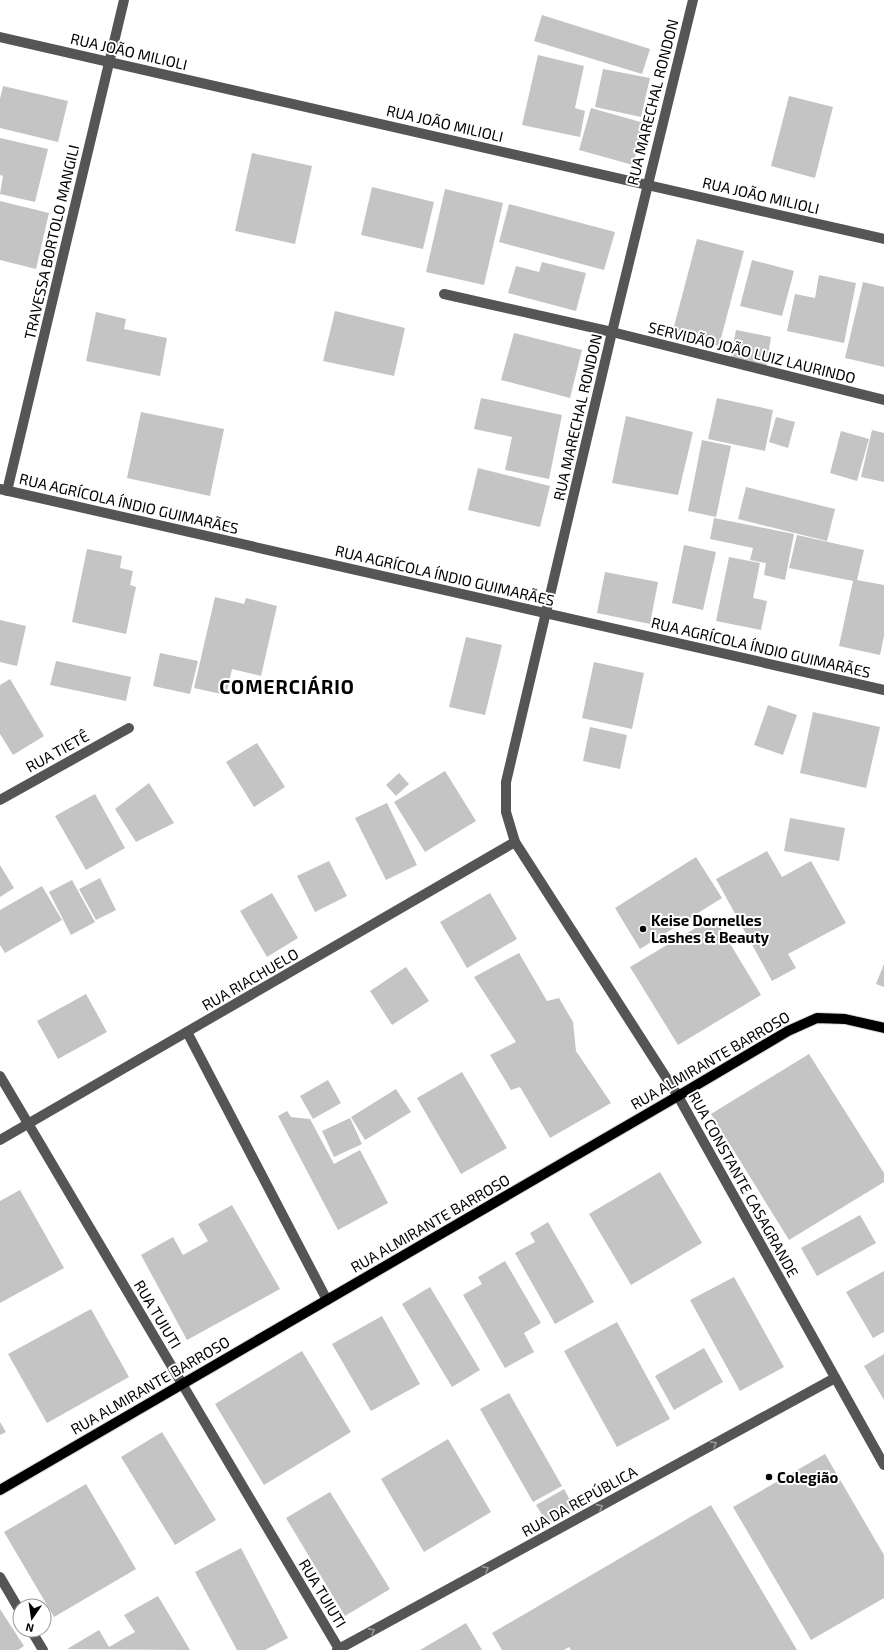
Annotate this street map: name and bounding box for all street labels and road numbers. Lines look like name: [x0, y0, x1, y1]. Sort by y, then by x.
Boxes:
street label: RUA MARECHAL RONDON: [623, 17, 681, 187]
street label: RUA JOÃO MILIOLI: [69, 29, 189, 73]
street label: RUA JOÃO MILIOLI: [385, 101, 505, 145]
street label: TRAVESSA BORTOLO MANGILI: [20, 143, 82, 341]
street label: RUA JOÃO MILIOLI: [701, 173, 821, 217]
street label: SERVIDÃO JOÃO LUIZ LAURINDO: [647, 318, 857, 386]
street label: RUA MARECHAL RONDON: [549, 332, 605, 502]
street label: RUA AGRÍCOLA ÍNDIO GUIMARÃES: [18, 469, 240, 537]
street label: RUA AGRÍCOLA ÍNDIO GUIMARÃES: [334, 541, 556, 609]
street label: RUA AGRÍCOLA ÍNDIO GUIMARÃES: [650, 613, 872, 681]
street label: RUA TIETÊ: [22, 726, 92, 776]
street label: RUA RIACHUELO: [199, 944, 301, 1014]
street label: RUA ALMIRANTE BARROSO: [627, 1007, 793, 1113]
street label: RUA CONSTANTE CASAGRANDE: [685, 1088, 803, 1280]
street label: RUA ALMIRANTE BARROSO: [347, 1170, 513, 1276]
street label: RUA TUIUTI: [131, 1277, 185, 1351]
street label: RUA ALMIRANTE BARROSO: [67, 1332, 233, 1438]
street label: RUA DA REPÚBLICA: [518, 1462, 640, 1540]
street label: RUA TUIUTI: [296, 1556, 350, 1630]

